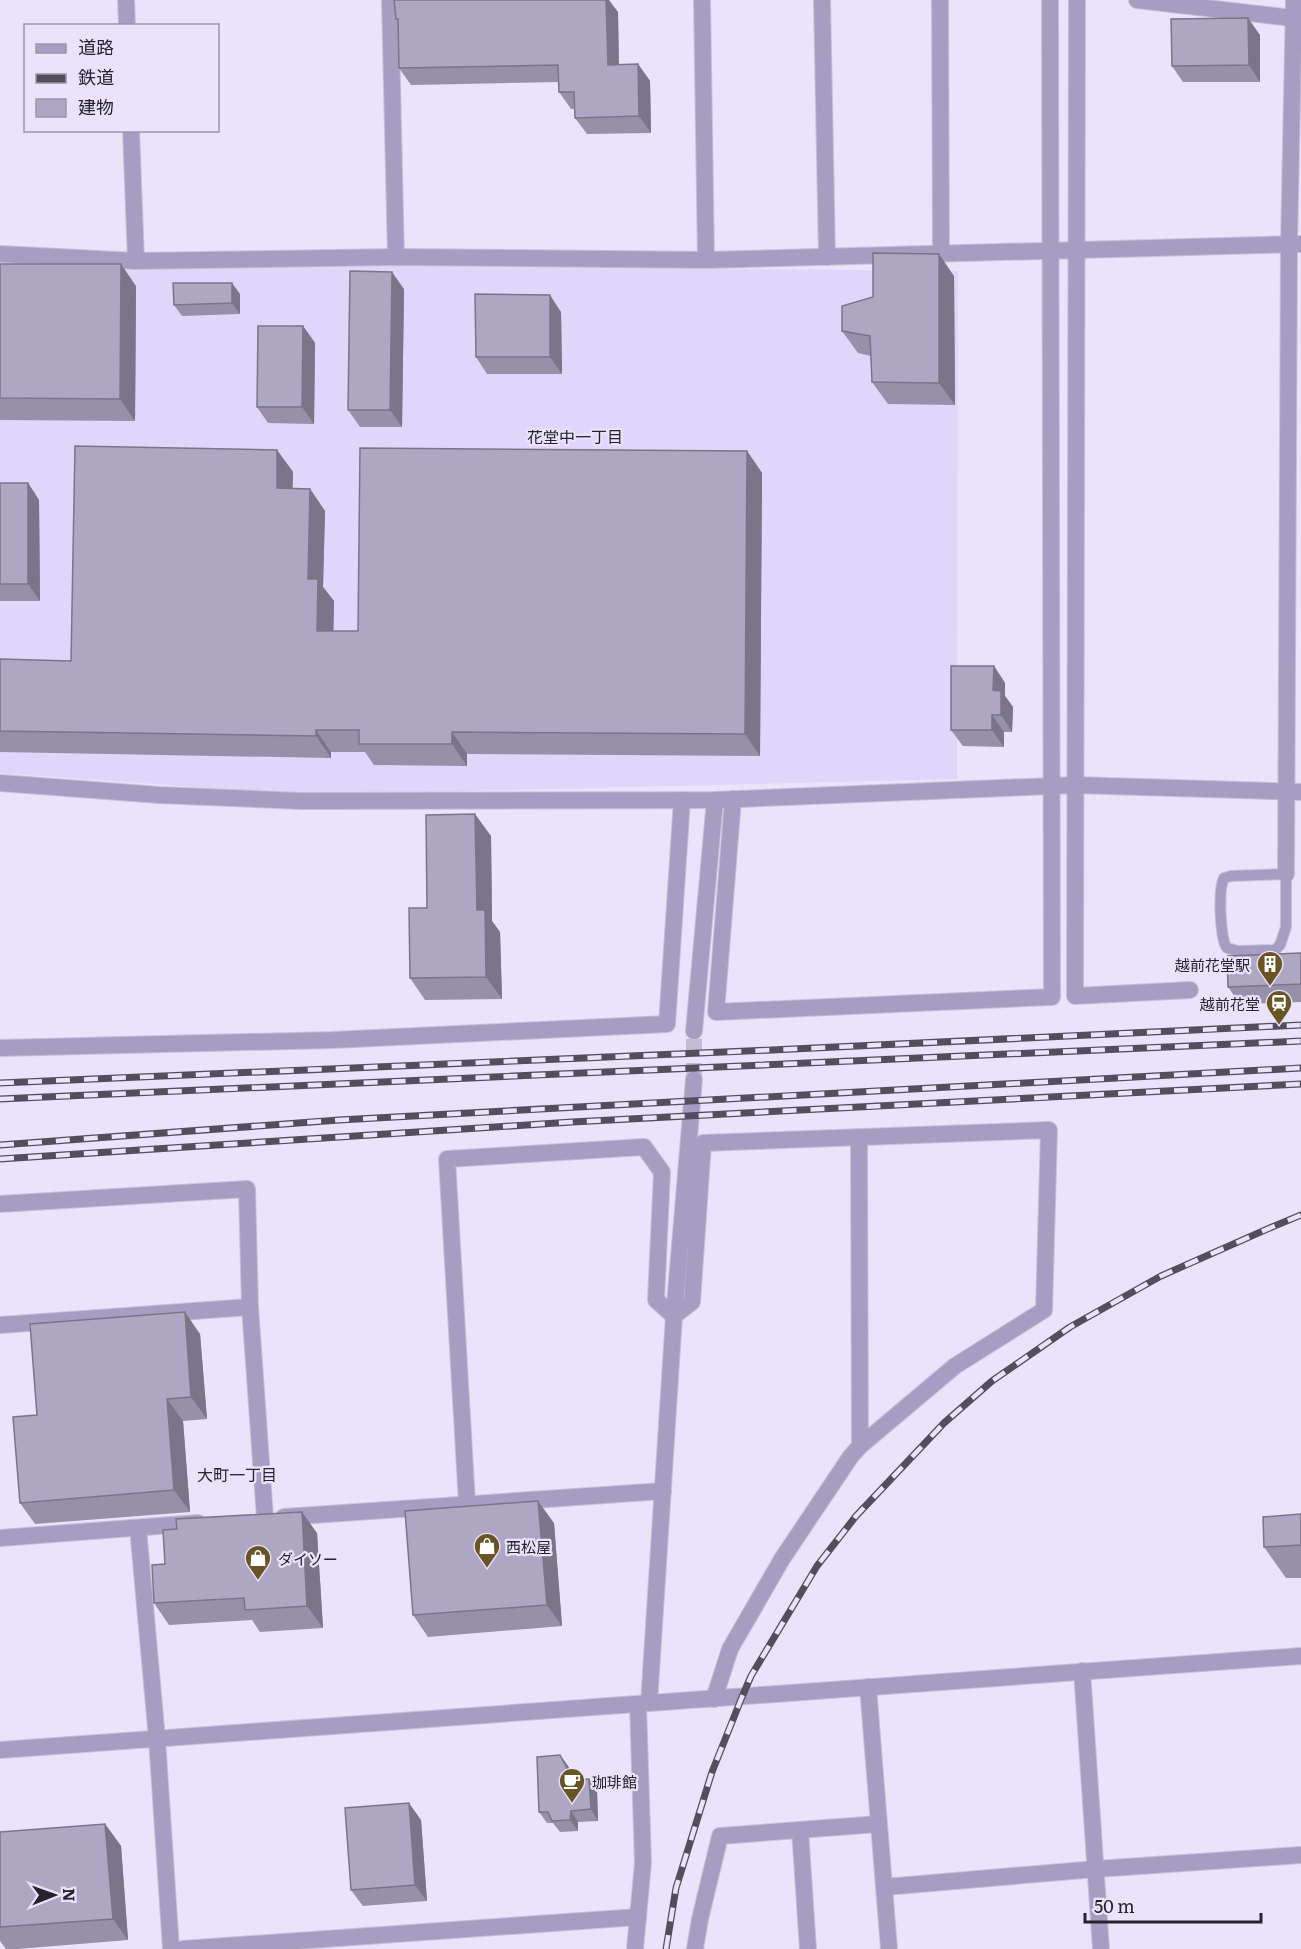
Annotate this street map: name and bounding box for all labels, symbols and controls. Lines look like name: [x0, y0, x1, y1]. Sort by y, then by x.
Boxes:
legend: [24, 24, 219, 132]
text: 道路: [78, 33, 114, 60]
text: 鉄道: [78, 63, 114, 90]
text: 建物: [78, 93, 114, 120]
district label: 花堂中一丁目: [527, 424, 623, 448]
building icon: 越前花堂駅: [1255, 949, 1285, 987]
place label: 越前花堂駅: [1174, 953, 1250, 976]
station icon: 越前花堂: [1264, 988, 1294, 1026]
place label: 越前花堂: [1199, 992, 1260, 1015]
district label: 大町一丁目: [197, 1462, 277, 1486]
shop icon: 西松屋: [472, 1531, 502, 1569]
place label: 西松屋: [506, 1535, 551, 1558]
shop icon: ダイソー: [243, 1543, 273, 1581]
place label: ダイソー: [278, 1547, 338, 1570]
cafe icon: 珈琲館: [557, 1766, 587, 1804]
place label: 珈琲館: [592, 1770, 637, 1793]
north arrow: [24, 1865, 84, 1925]
scale bar: [1085, 1886, 1260, 1924]
text: N: [58, 1888, 82, 1902]
text: 50 m: [1094, 1892, 1135, 1919]

